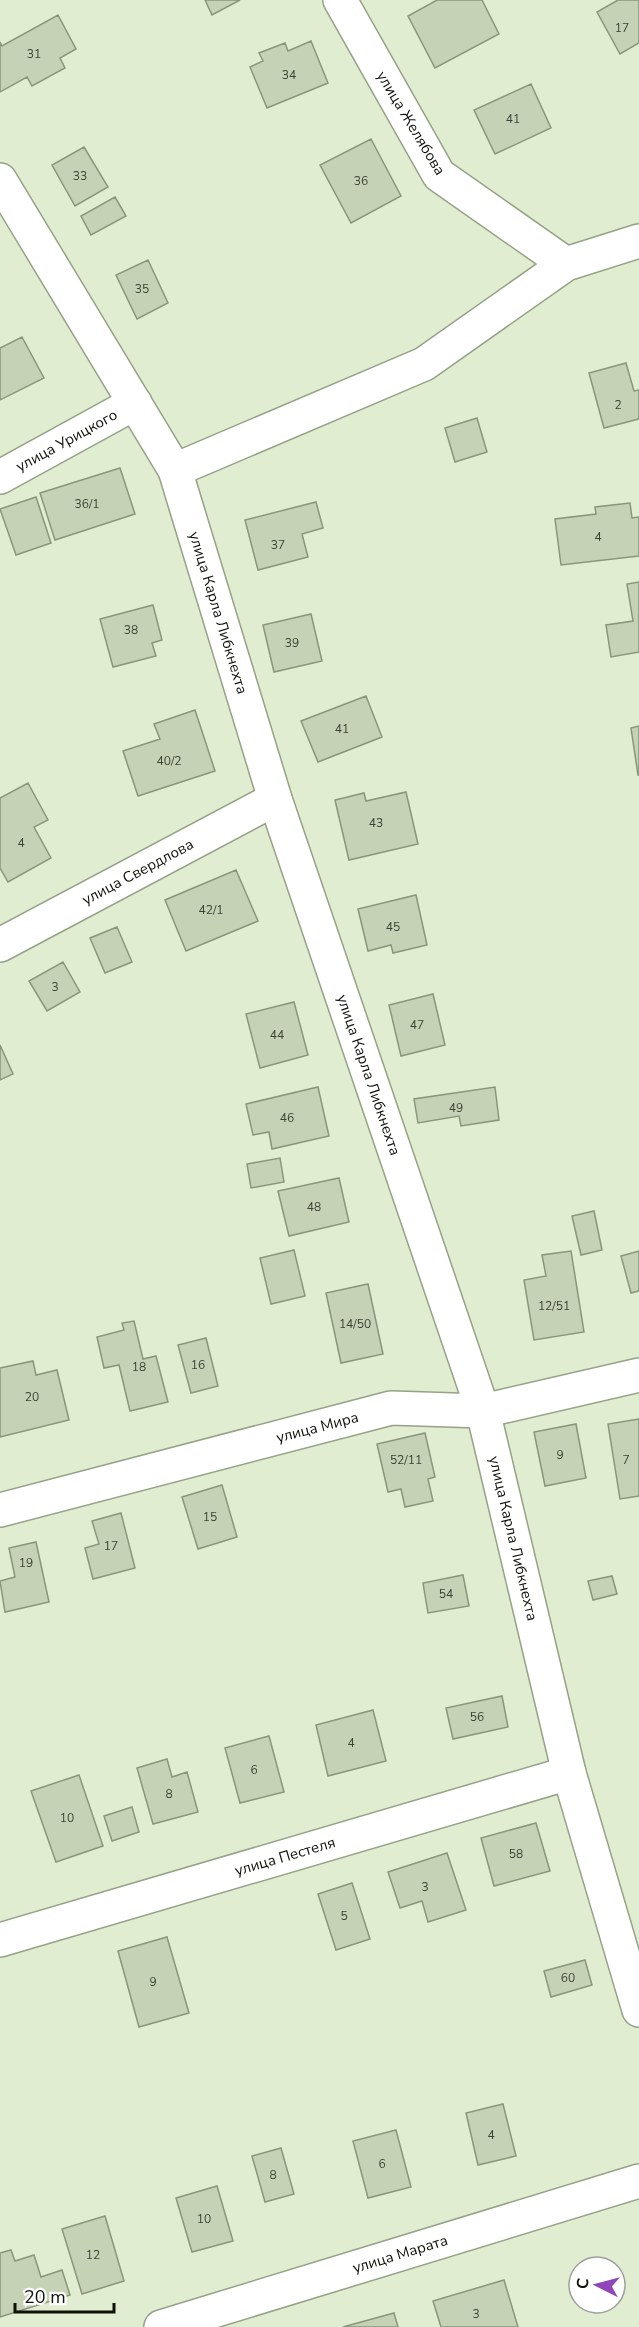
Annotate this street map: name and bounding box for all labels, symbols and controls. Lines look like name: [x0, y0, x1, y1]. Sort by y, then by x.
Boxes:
house number: 17: [615, 20, 629, 36]
house number: 31: [27, 46, 41, 62]
house number: 34: [282, 67, 296, 83]
street label: улица Желябова: [372, 67, 450, 179]
house number: 41: [506, 111, 520, 127]
house number: 33: [73, 168, 87, 184]
house number: 36: [354, 173, 368, 189]
house number: 35: [135, 281, 149, 297]
house number: 2: [614, 397, 622, 413]
street label: улица Урицкого: [12, 405, 121, 476]
house number: 36/1: [75, 496, 100, 512]
street label: улица Карла Либкнехта: [184, 529, 253, 696]
house number: 4: [594, 529, 602, 545]
house number: 37: [271, 537, 285, 553]
house number: 38: [124, 622, 138, 638]
house number: 39: [285, 635, 299, 651]
house number: 41: [335, 721, 349, 737]
house number: 40/2: [157, 753, 182, 769]
house number: 43: [369, 815, 383, 831]
street label: улица Свердлова: [79, 834, 197, 910]
house number: 4: [17, 835, 25, 851]
house number: 42/1: [199, 902, 224, 918]
house number: 45: [386, 919, 400, 935]
house number: 3: [51, 979, 59, 995]
street label: улица Карла Либкнехта: [332, 992, 405, 1158]
house number: 47: [410, 1017, 424, 1033]
house number: 44: [270, 1027, 284, 1043]
house number: 49: [449, 1100, 463, 1116]
house number: 46: [280, 1110, 294, 1126]
house number: 48: [307, 1199, 321, 1215]
house number: 12/51: [538, 1298, 570, 1314]
house number: 14/50: [339, 1316, 371, 1332]
house number: 16: [191, 1357, 205, 1373]
house number: 18: [132, 1359, 146, 1375]
house number: 20: [25, 1389, 39, 1405]
street label: улица Мира: [274, 1407, 361, 1448]
house number: 9: [556, 1447, 564, 1463]
house number: 52/11: [390, 1452, 422, 1468]
house number: 7: [622, 1452, 630, 1468]
street label: улица Карла Либкнехта: [484, 1454, 543, 1623]
house number: 15: [203, 1509, 217, 1525]
house number: 17: [104, 1538, 118, 1554]
house number: 19: [19, 1555, 33, 1571]
house number: 54: [439, 1586, 453, 1602]
house number: 56: [470, 1709, 484, 1725]
house number: 4: [347, 1735, 355, 1751]
house number: 6: [250, 1762, 258, 1778]
house number: 8: [165, 1786, 173, 1802]
house number: 10: [60, 1810, 74, 1826]
street label: улица Пестеля: [232, 1832, 338, 1881]
house number: 58: [509, 1846, 523, 1862]
house number: 3: [421, 1879, 429, 1895]
house number: 5: [340, 1908, 348, 1924]
house number: 60: [561, 1970, 575, 1986]
house number: 9: [149, 1974, 157, 1990]
house number: 4: [487, 2127, 495, 2143]
house number: 6: [378, 2156, 386, 2172]
house number: 8: [269, 2167, 277, 2183]
house number: 10: [197, 2211, 211, 2227]
street label: улица Марата: [350, 2230, 450, 2278]
house number: 12: [86, 2247, 100, 2263]
north arrow: [567, 2255, 627, 2315]
scale bar: [15, 2276, 114, 2314]
text: С: [572, 2277, 595, 2290]
text: 20 m: [24, 2285, 66, 2309]
house number: 3: [472, 2306, 480, 2322]

